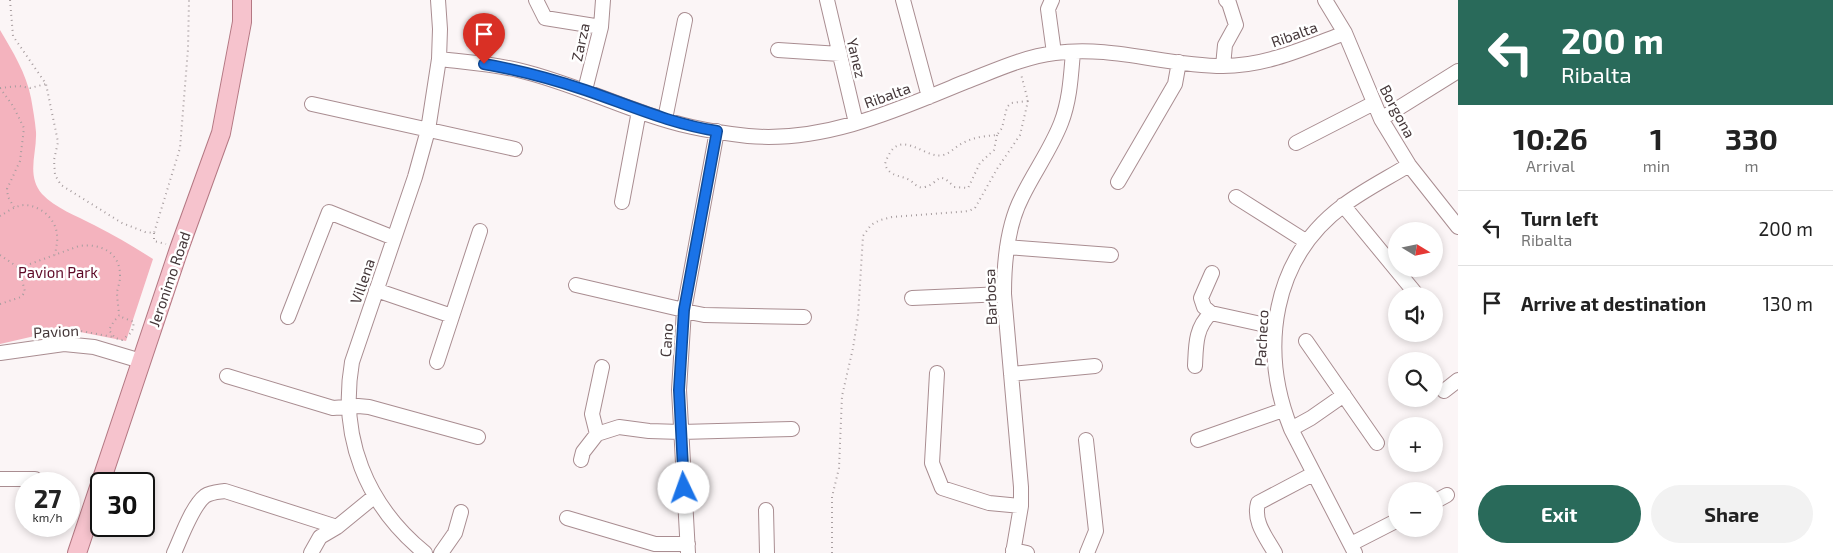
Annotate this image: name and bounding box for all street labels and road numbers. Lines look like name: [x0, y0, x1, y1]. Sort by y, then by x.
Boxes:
street label: Ribalta: [1268, 17, 1320, 51]
street label: Zarza: [567, 21, 593, 63]
street label: Yanez: [844, 36, 870, 80]
street label: Ribalta: [861, 78, 913, 112]
street label: Borgona: [1377, 81, 1419, 141]
street label: Jeronimo Road: [144, 229, 194, 329]
street label: Villena: [346, 256, 378, 306]
street label: Barbosa: [980, 268, 1000, 326]
street label: Pacheco: [1251, 309, 1271, 367]
street label: Pavion: [33, 321, 79, 341]
street label: Cano: [656, 322, 676, 358]

